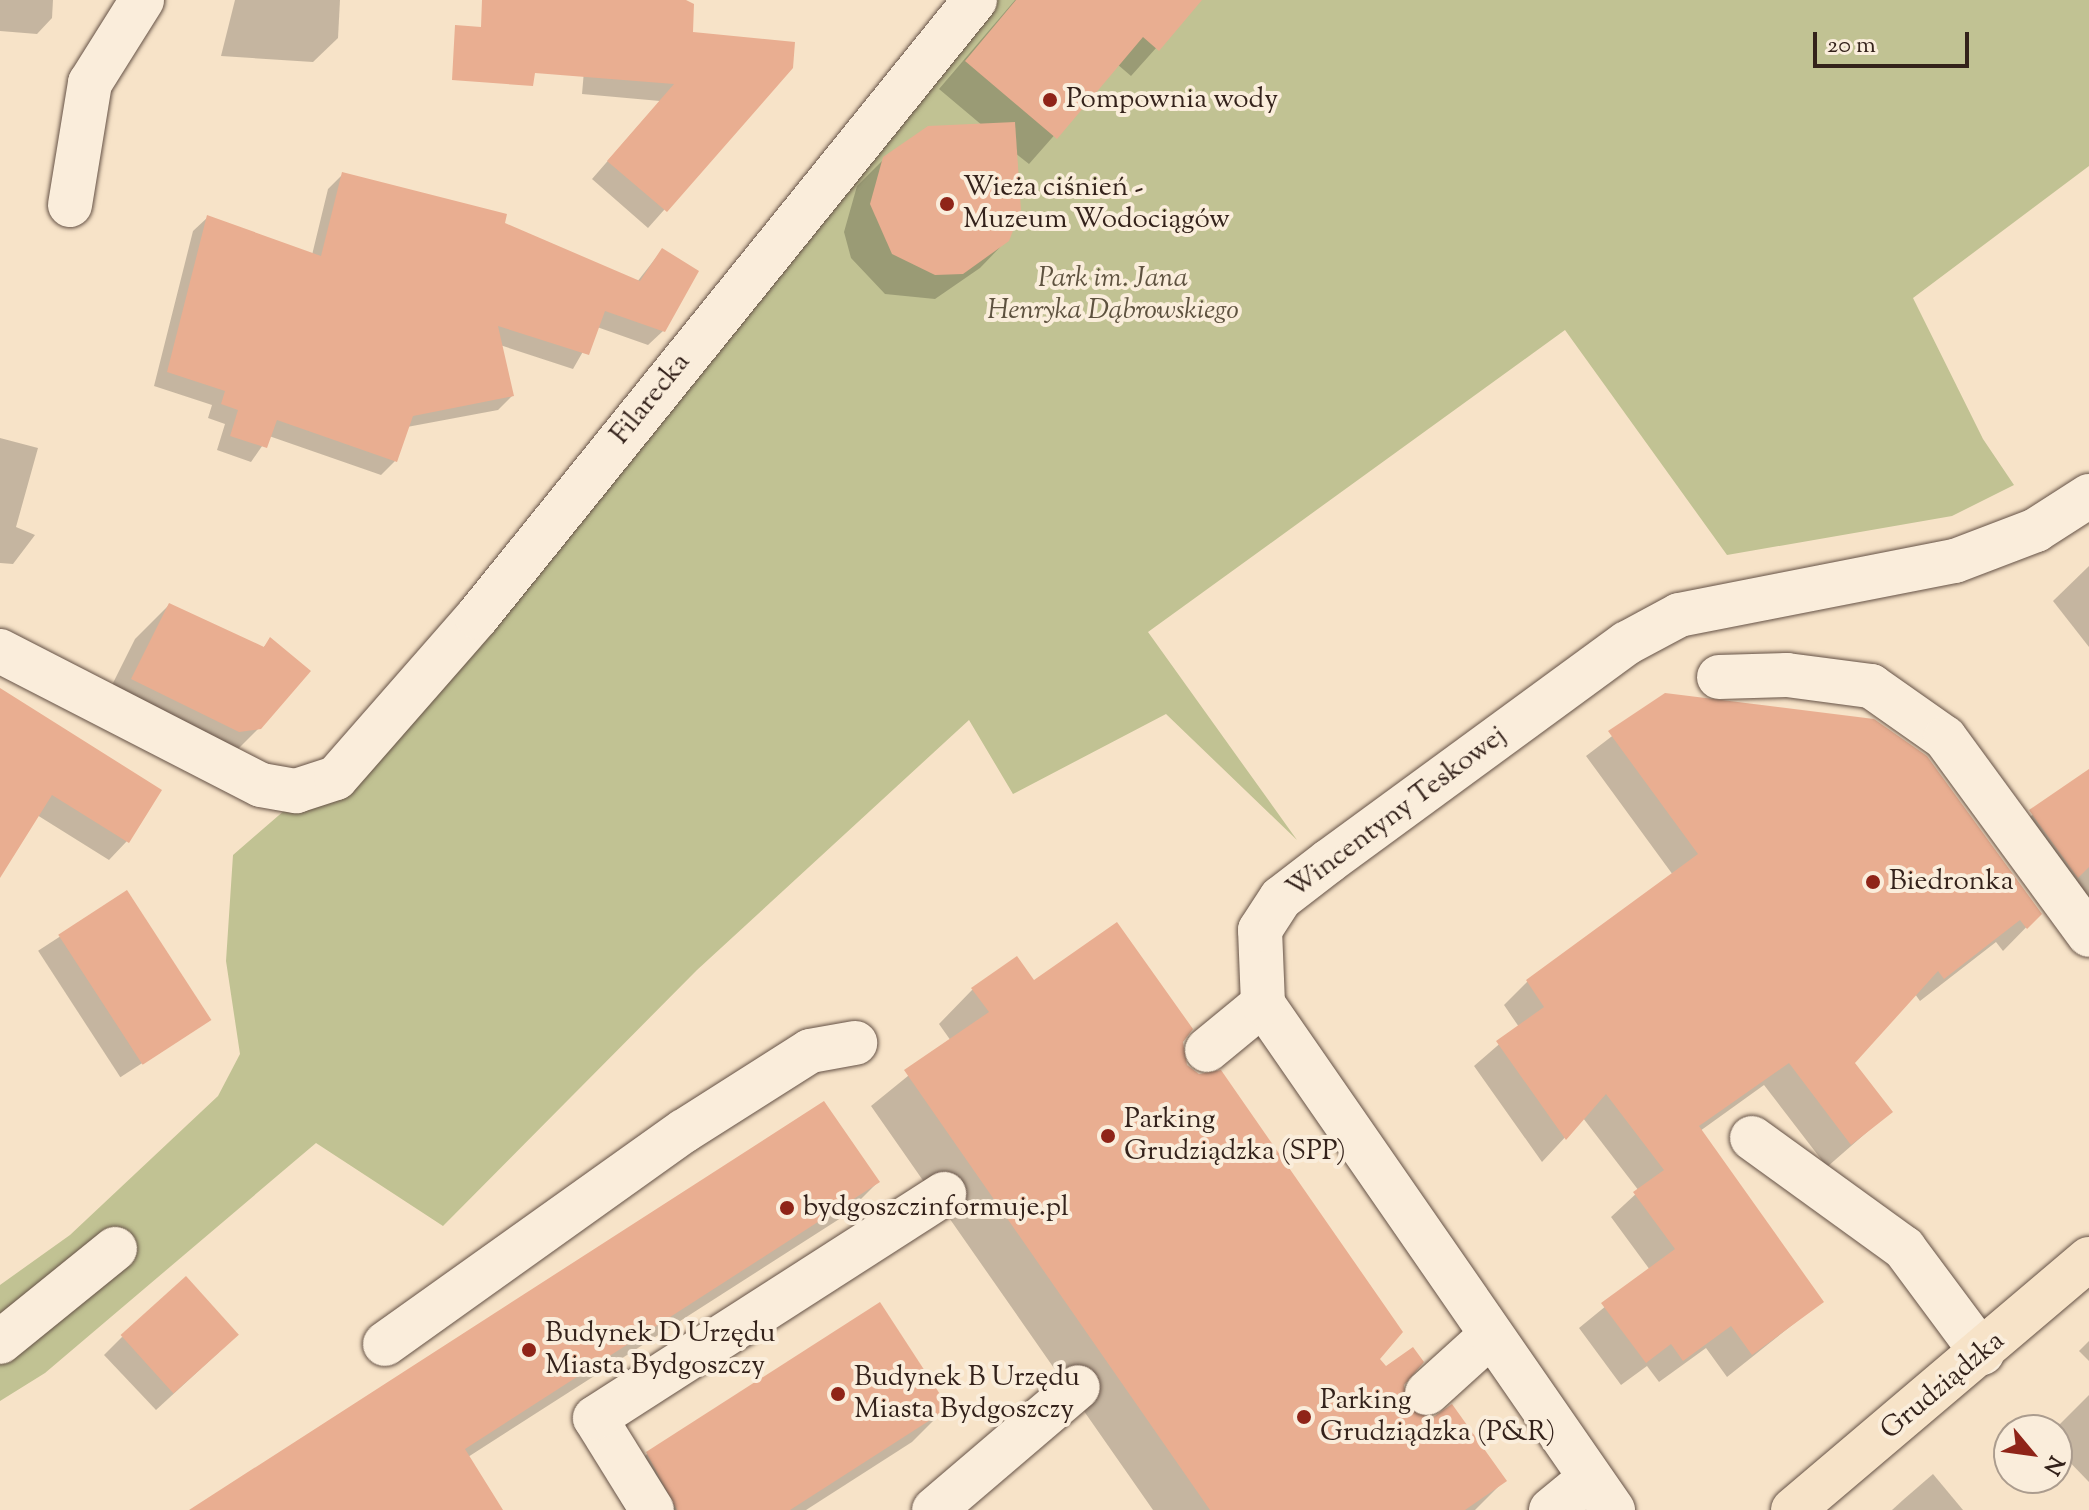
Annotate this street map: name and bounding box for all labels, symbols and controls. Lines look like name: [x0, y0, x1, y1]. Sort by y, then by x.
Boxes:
scale bar: [1817, 16, 1973, 66]
text: 20 m: [1827, 29, 1876, 63]
place label: Pompownia wody: [1066, 83, 1278, 117]
marker: Pompownia wody: [1041, 91, 1059, 109]
place label: Wieża ciśnień - Muzeum Wodociągów: [963, 171, 1230, 237]
marker: Wieża ciśnień - Muzeum Wodociągów: [938, 195, 956, 213]
park label: Park im. Jana Henryka Dąbrowskiego: [987, 262, 1239, 328]
street label: Filarecka: [604, 347, 698, 451]
street label: Wincentyny Teskowej: [1281, 720, 1513, 906]
place label: Biedronka: [1889, 865, 2014, 899]
marker: Biedronka: [1864, 873, 1882, 891]
place label: Parking Grudziądzka (SPP): [1124, 1103, 1346, 1169]
marker: Parking Grudziądzka (SPP): [1099, 1127, 1117, 1145]
place label: bydgoszczinformuje.pl: [803, 1191, 1069, 1225]
marker: bydgoszczinformuje.pl: [778, 1199, 796, 1217]
place label: Budynek D Urzędu Miasta Bydgoszczy: [545, 1317, 775, 1383]
street label: Grudziądzka: [1874, 1325, 2012, 1447]
marker: Budynek D Urzędu Miasta Bydgoszczy: [520, 1341, 538, 1359]
place label: Budynek B Urzędu Miasta Bydgoszczy: [854, 1361, 1080, 1427]
place label: Parking Grudziądzka (P&R): [1320, 1384, 1555, 1450]
marker: Budynek B Urzędu Miasta Bydgoszczy: [829, 1385, 847, 1403]
marker: Parking Grudziądzka (P&R): [1295, 1408, 1313, 1426]
north arrow: [1993, 1414, 2073, 1494]
text: N: [2034, 1449, 2070, 1480]

